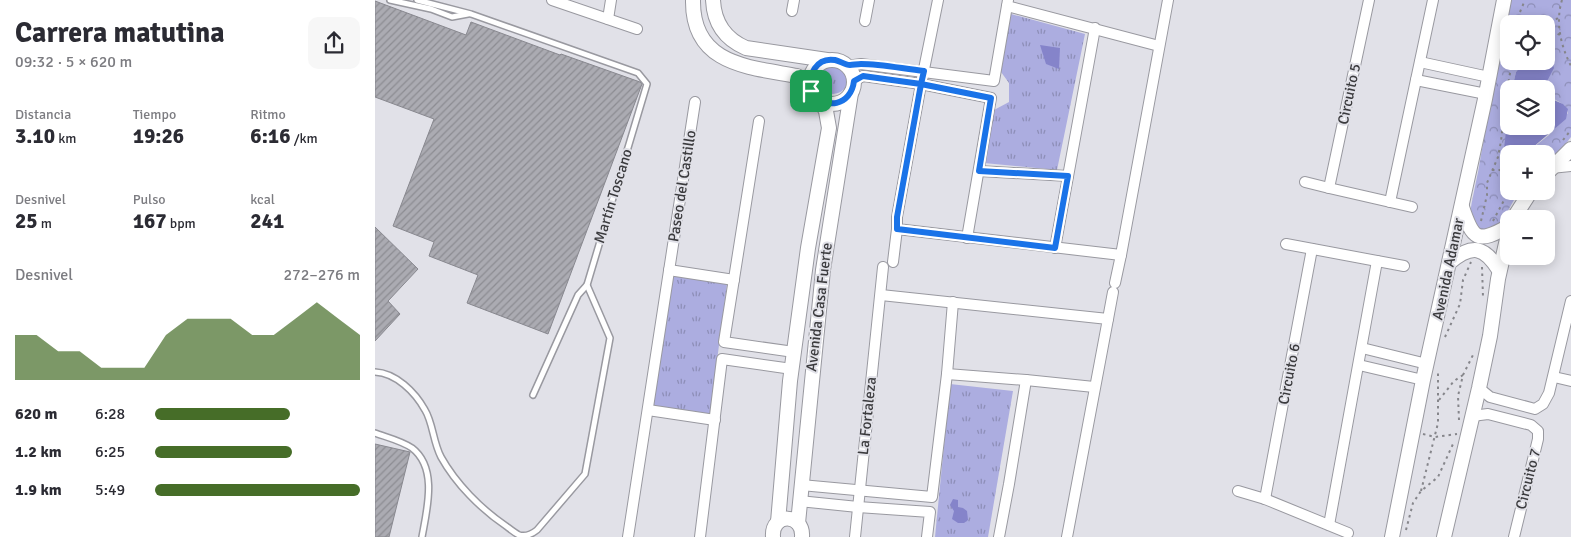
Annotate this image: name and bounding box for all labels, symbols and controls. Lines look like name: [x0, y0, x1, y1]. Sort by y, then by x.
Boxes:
map controls: [1500, 15, 1555, 265]
button: locate: [1500, 15, 1555, 70]
text: Carrera matutina: [15, 16, 225, 50]
button: share: [308, 17, 360, 69]
text: 09:32 · 5 × 620 m: [15, 52, 132, 72]
street label: Circuito 5: [1334, 62, 1364, 126]
pin: [790, 70, 832, 112]
icon: arrive: [797, 77, 825, 105]
button: layers: [1500, 80, 1555, 135]
text: Distancia: [15, 106, 71, 123]
text: Tiempo: [133, 106, 176, 123]
text: Ritmo: [250, 106, 286, 123]
text: 3.10: [15, 123, 55, 149]
text: 19:26: [133, 123, 184, 149]
text: 6:16: [250, 123, 291, 149]
street label: Paseo del Castillo: [664, 129, 700, 243]
text: km: [55, 130, 76, 147]
text: /km: [291, 130, 318, 147]
button: +: [1500, 145, 1555, 200]
street label: Martín Toscano: [590, 147, 636, 245]
text: Desnivel: [15, 191, 66, 208]
text: Pulso: [133, 191, 166, 208]
text: kcal: [250, 191, 275, 208]
text: 25: [15, 208, 38, 234]
text: 167: [133, 208, 167, 234]
text: 241: [250, 208, 284, 234]
button: −: [1500, 210, 1555, 265]
text: m: [38, 215, 52, 232]
text: bpm: [167, 215, 196, 232]
street label: Avenida Adamar: [1428, 216, 1468, 322]
street label: Avenida Casa Fuerte: [802, 242, 836, 372]
text: Desnivel: [15, 265, 73, 285]
text: 272–276 m: [283, 265, 360, 285]
street label: Circuito 6: [1274, 342, 1304, 406]
street label: La Fortaleza: [854, 376, 880, 456]
text: 620 m: [15, 404, 57, 424]
text: 6:28: [95, 404, 125, 424]
text: 1.2 km: [15, 442, 62, 462]
text: 6:25: [95, 442, 125, 462]
street label: Circuito 7: [1512, 447, 1544, 511]
text: 1.9 km: [15, 480, 62, 500]
text: 5:49: [95, 480, 125, 500]

